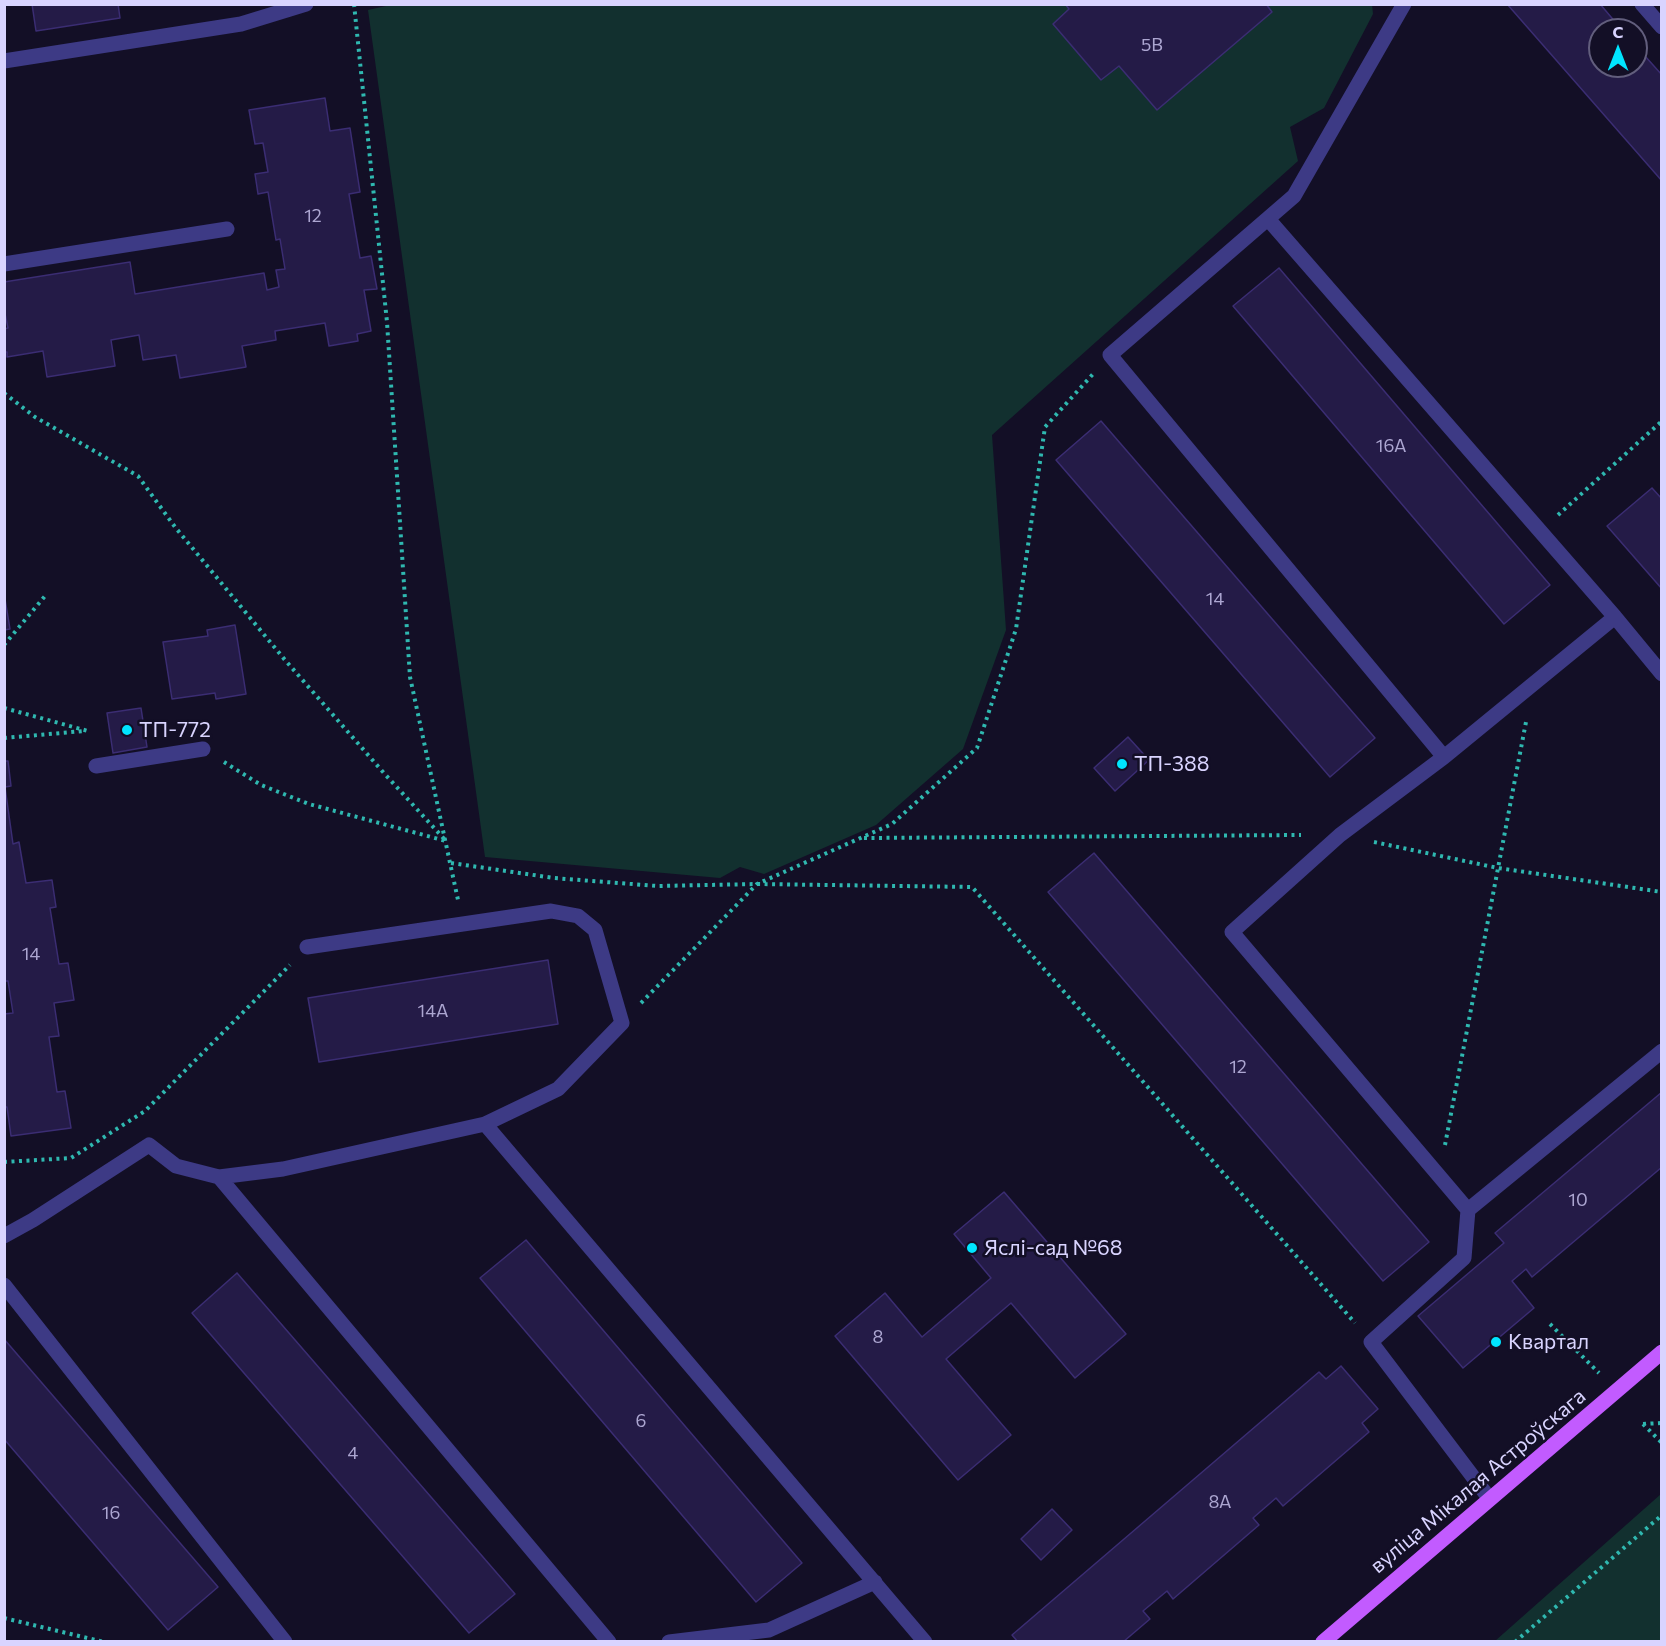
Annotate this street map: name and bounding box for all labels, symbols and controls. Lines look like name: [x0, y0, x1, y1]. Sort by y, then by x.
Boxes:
north arrow: [1588, 18, 1648, 78]
text: С: [1613, 22, 1623, 41]
house number: 5В: [1141, 34, 1163, 56]
house number: 12: [304, 205, 322, 227]
house number: 16А: [1376, 435, 1406, 457]
house number: 14: [1206, 588, 1224, 610]
place label: ТП-772: [139, 717, 211, 743]
marker: ТП-772: [120, 723, 134, 737]
place label: ТП-388: [1134, 751, 1209, 777]
marker: ТП-388: [1115, 757, 1129, 771]
house number: 14: [22, 943, 40, 965]
house number: 14А: [418, 1000, 448, 1022]
house number: 12: [1229, 1056, 1247, 1078]
house number: 10: [1568, 1189, 1588, 1211]
place label: Яслі-сад №68: [984, 1235, 1123, 1261]
marker: Яслі-сад №68: [965, 1241, 979, 1255]
house number: 8: [873, 1326, 883, 1348]
place label: Квартал: [1508, 1329, 1589, 1355]
marker: Квартал: [1489, 1335, 1503, 1349]
street label: вуліца Мікалая Астроўскага: [1365, 1383, 1591, 1579]
house number: 6: [636, 1410, 646, 1432]
house number: 4: [348, 1442, 358, 1464]
house number: 8А: [1209, 1491, 1231, 1513]
house number: 16: [102, 1502, 120, 1524]

